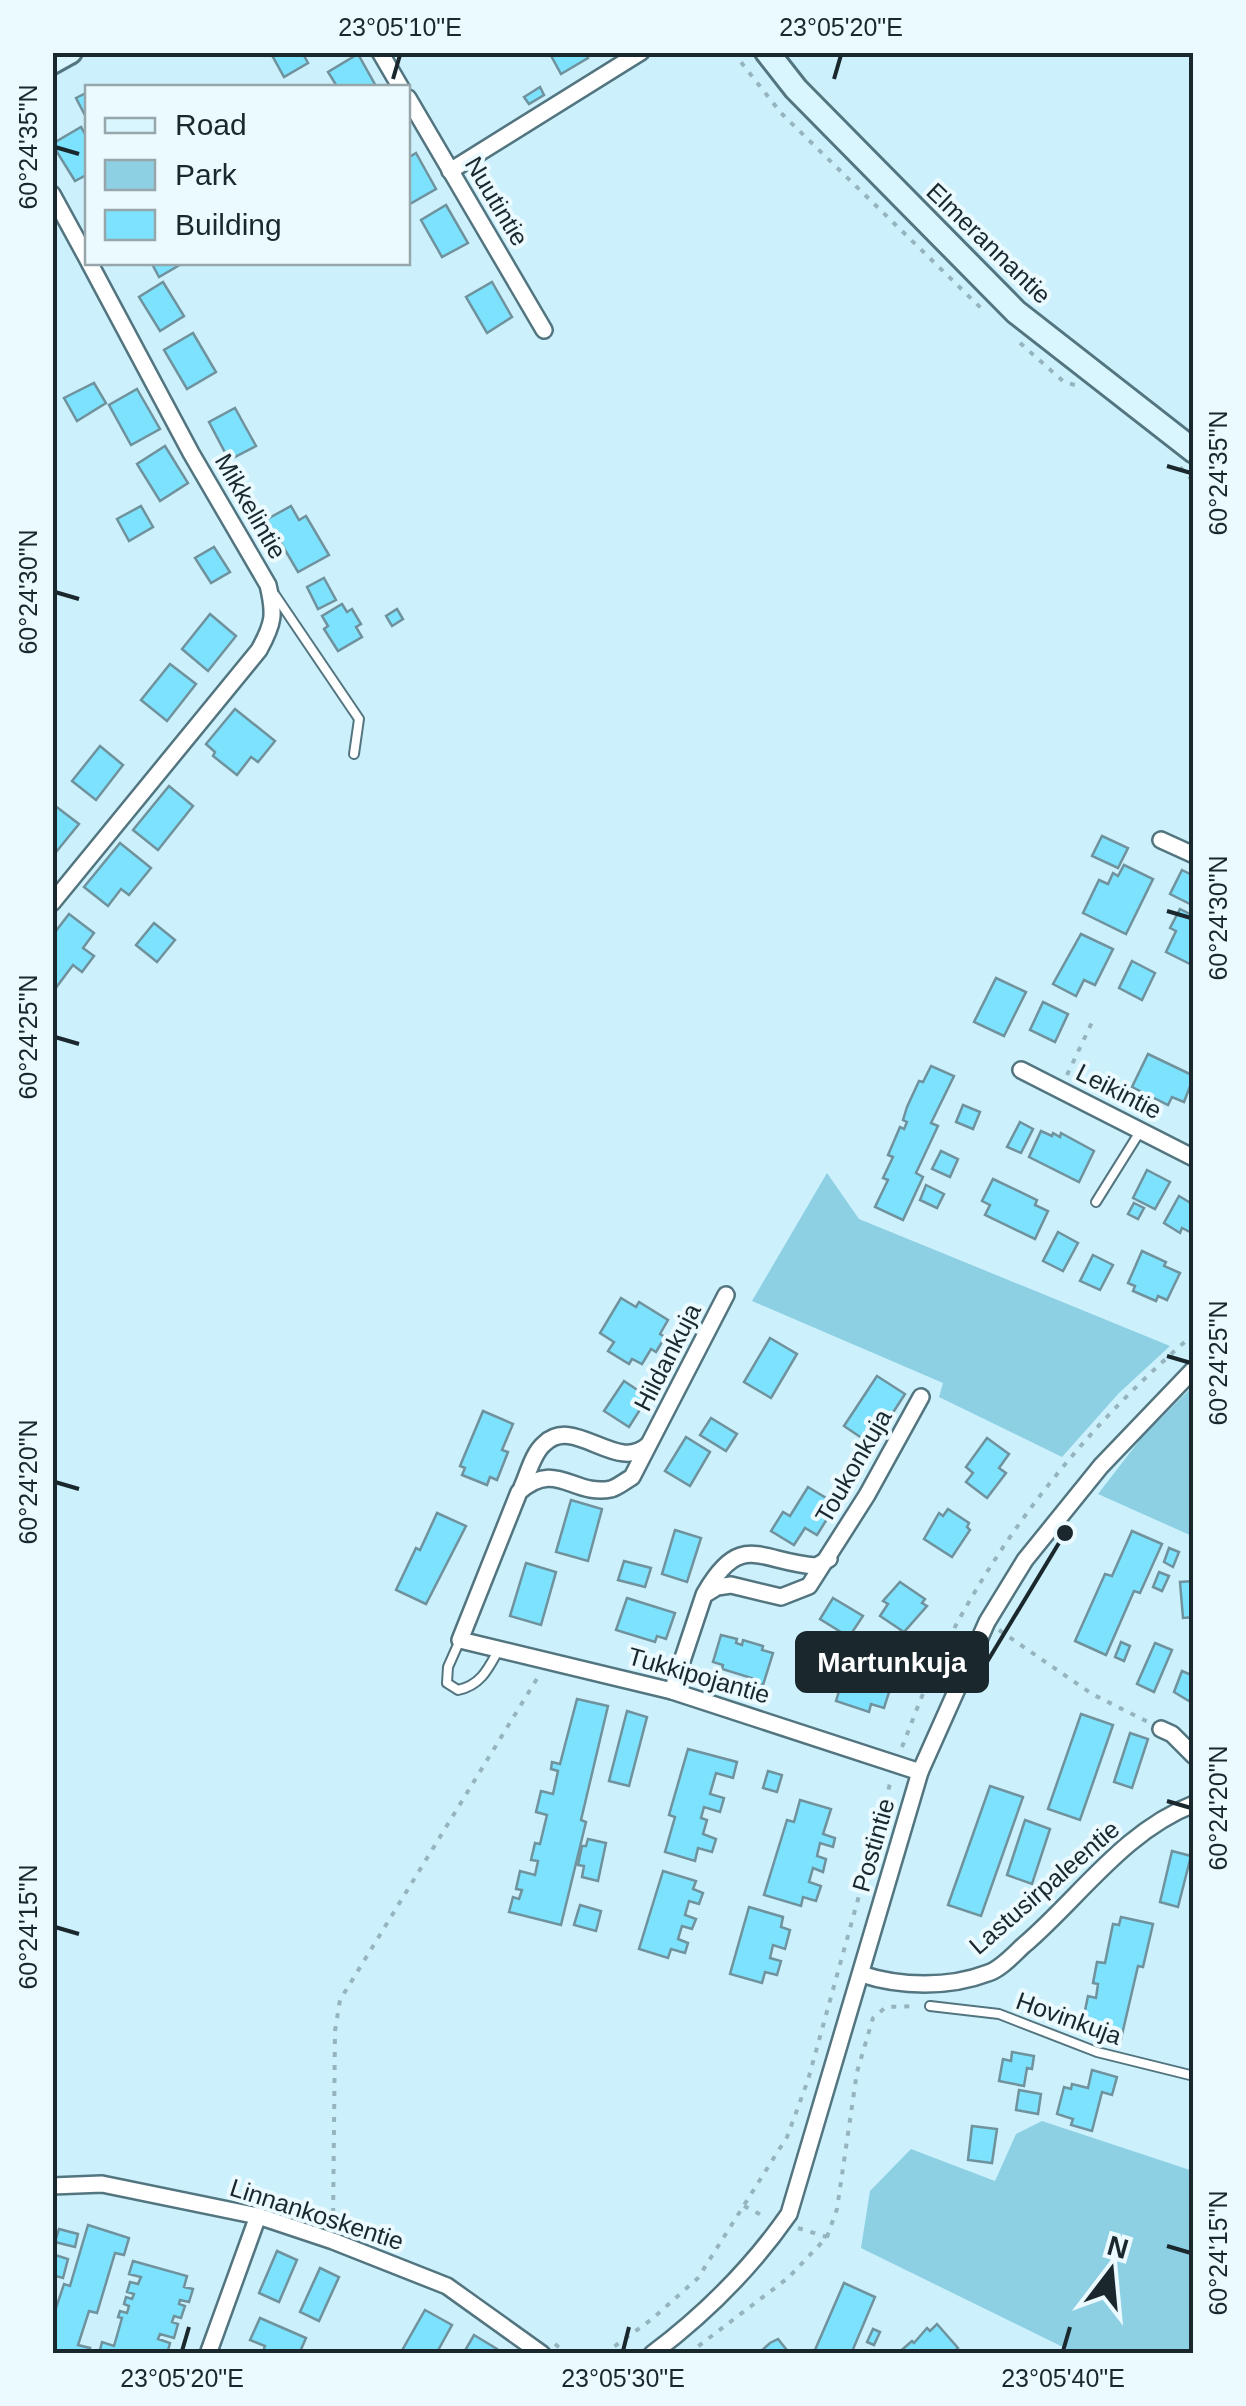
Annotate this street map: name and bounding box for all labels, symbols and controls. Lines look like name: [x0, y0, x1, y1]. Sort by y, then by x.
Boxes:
text: 23°05'10"E: [338, 13, 462, 41]
text: 23°05'20"E: [779, 13, 903, 41]
text: 60°24'35"N: [14, 84, 42, 210]
legend: [85, 85, 410, 265]
text: Road: [175, 108, 247, 141]
street label: Nuutintie: [460, 152, 534, 250]
text: Park: [175, 158, 238, 191]
street label: Elmerannantie: [921, 177, 1057, 309]
text: Building: [175, 208, 282, 241]
text: 60°24'35"N: [1204, 410, 1232, 536]
street label: Mikkelintie: [210, 448, 292, 564]
text: 60°24'30"N: [14, 529, 42, 655]
text: 60°24'30"N: [1204, 855, 1232, 981]
text: 60°24'25"N: [14, 974, 42, 1100]
street label: Leikintie: [1072, 1058, 1166, 1124]
street label: Hildankuja: [628, 1299, 706, 1415]
text: 60°24'25"N: [1204, 1300, 1232, 1426]
street label: Toukonkuja: [809, 1404, 897, 1528]
text: 60°24'20"N: [14, 1419, 42, 1545]
callout: Martunkuja: [797, 1633, 987, 1691]
street label: Tukkipojantie: [625, 1641, 773, 1709]
text: Martunkuja: [817, 1647, 967, 1678]
text: 60°24'20"N: [1204, 1745, 1232, 1871]
street label: Postintie: [846, 1795, 900, 1895]
street label: Lastusirpaleentie: [963, 1814, 1125, 1960]
text: 60°24'15"N: [14, 1864, 42, 1990]
street label: Hovinkuja: [1013, 1986, 1125, 2050]
street label: Linnankoskentie: [227, 2173, 407, 2255]
text: 60°24'15"N: [1204, 2190, 1232, 2316]
north arrow: [1061, 2221, 1161, 2321]
text: N: [1104, 2230, 1132, 2265]
text: 23°05'20"E: [120, 2364, 244, 2392]
text: 23°05'30"E: [561, 2364, 685, 2392]
text: 23°05'40"E: [1001, 2364, 1125, 2392]

